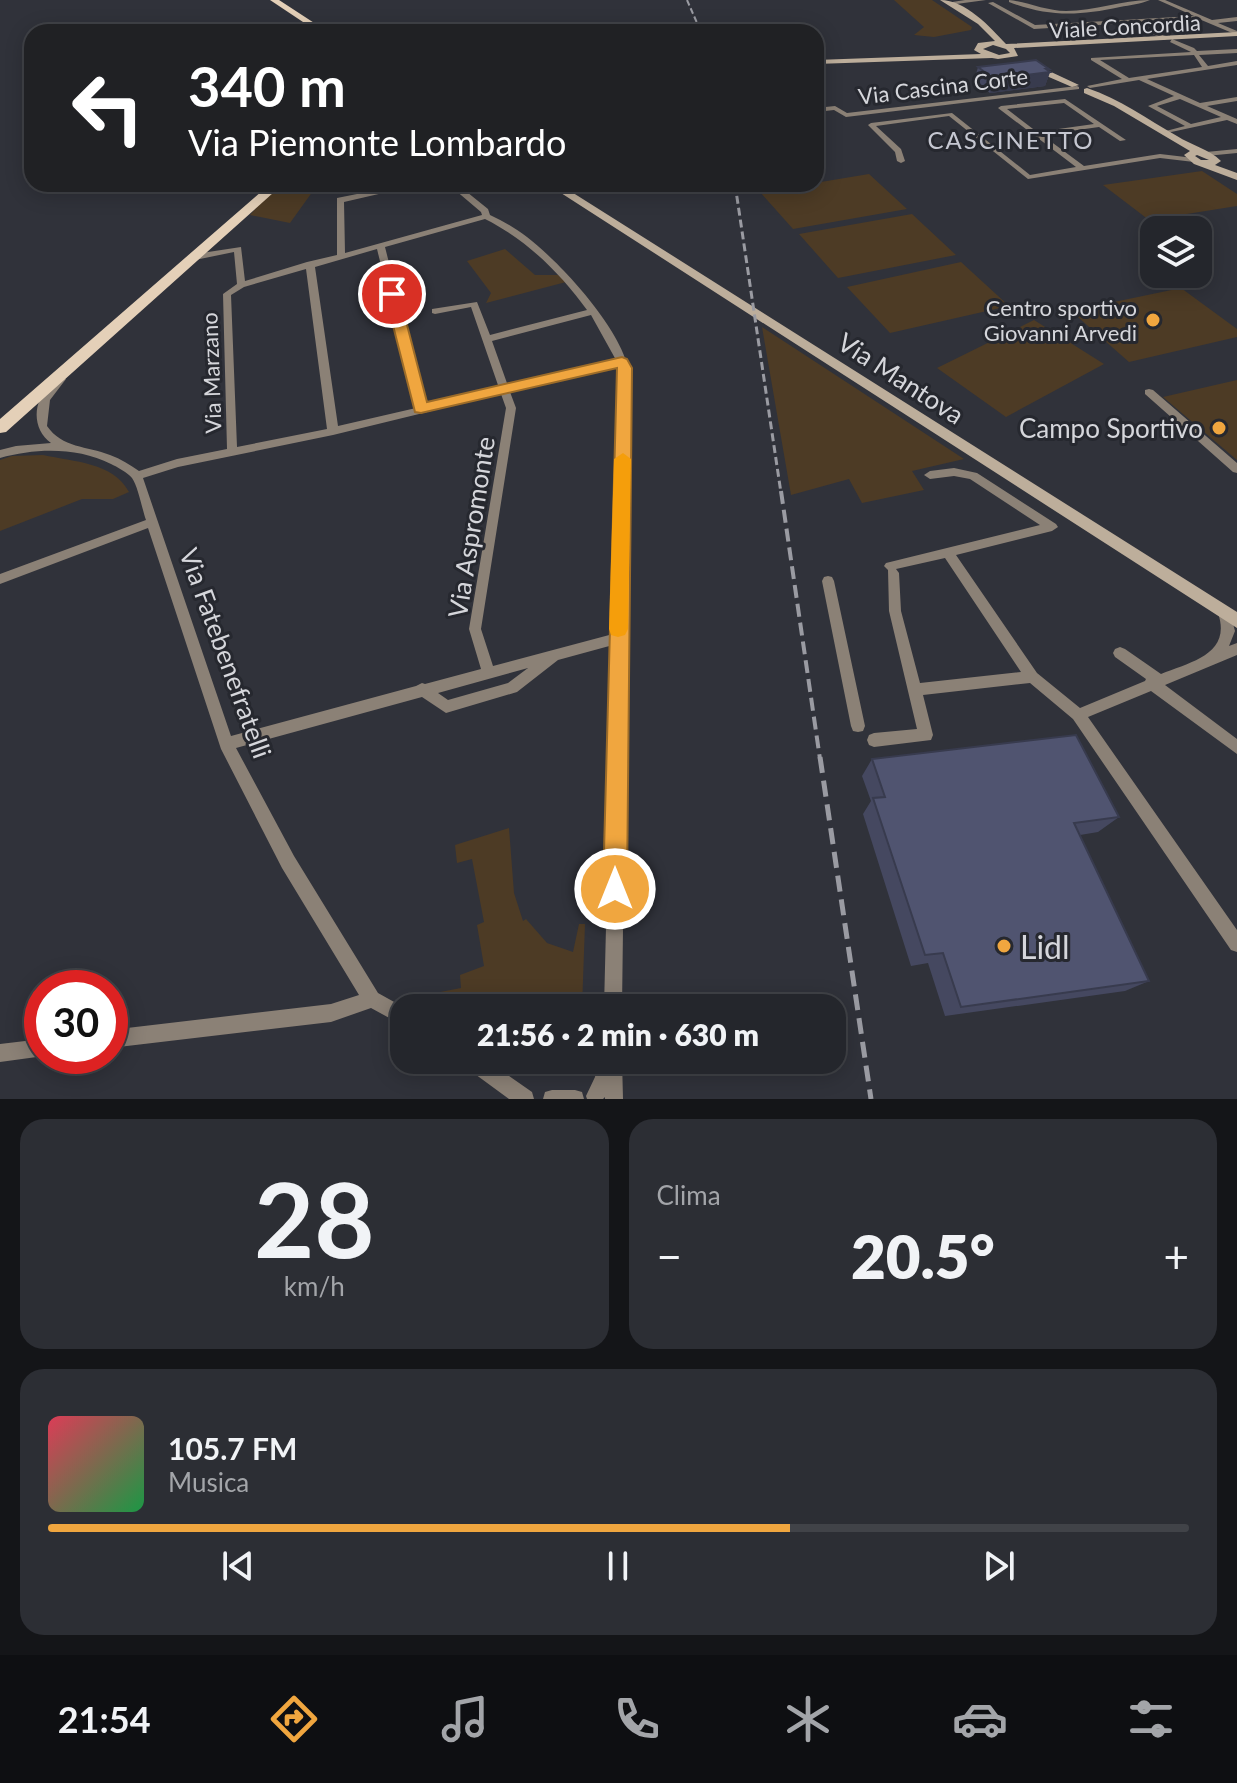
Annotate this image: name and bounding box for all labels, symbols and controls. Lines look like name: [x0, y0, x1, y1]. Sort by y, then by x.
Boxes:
street label: Viale Concordia: [1049, 9, 1201, 43]
text: 340 m: [188, 52, 346, 119]
icon: left: [56, 56, 160, 160]
street label: Via Cascina Corte: [857, 62, 1029, 110]
text: Via Piemonte Lombardo: [188, 120, 566, 164]
district label: CASCINETTO: [927, 125, 1095, 154]
map controls: [1140, 216, 1212, 288]
button: layers: [1140, 216, 1212, 288]
pin: [358, 260, 426, 328]
icon: arrive: [370, 272, 414, 316]
place label: Centro sportivo Giovanni Arvedi: [984, 294, 1137, 346]
marker: Centro sportivo Giovanni Arvedi: [1144, 311, 1162, 329]
street label: Via Marzano: [195, 312, 227, 434]
street label: Via Mantova: [832, 325, 970, 431]
place label: Campo Sportivo: [1019, 412, 1203, 444]
marker: Campo Sportivo: [1210, 419, 1228, 437]
street label: Via Aspromonte: [441, 434, 501, 620]
street label: Via Fatebenefratelli: [173, 544, 279, 762]
position arrow: [573, 847, 657, 931]
place label: Lidl: [1020, 927, 1070, 966]
marker: Lidl: [995, 937, 1013, 955]
speed limit sign: 30: [24, 970, 128, 1074]
text: 21:56 · 2 min · 630 m: [477, 1016, 759, 1052]
text: 28: [254, 1155, 375, 1280]
text: Clima: [657, 1179, 721, 1211]
text: 20.5°: [851, 1220, 995, 1292]
text: −: [657, 1230, 682, 1282]
text: +: [1163, 1230, 1189, 1282]
text: km/h: [284, 1270, 345, 1302]
text: 105.7 FM: [168, 1430, 297, 1466]
text: Musica: [168, 1466, 249, 1498]
icon: previous: [216, 1544, 260, 1588]
icon: pause: [596, 1544, 640, 1588]
icon: next: [977, 1544, 1021, 1588]
icon: directions: [266, 1691, 322, 1747]
icon: music: [437, 1691, 493, 1747]
icon: phone: [609, 1691, 665, 1747]
icon: climate: [780, 1691, 836, 1747]
icon: car: [952, 1691, 1008, 1747]
icon: filters: [1123, 1691, 1179, 1747]
text: 21:54: [58, 1697, 151, 1741]

